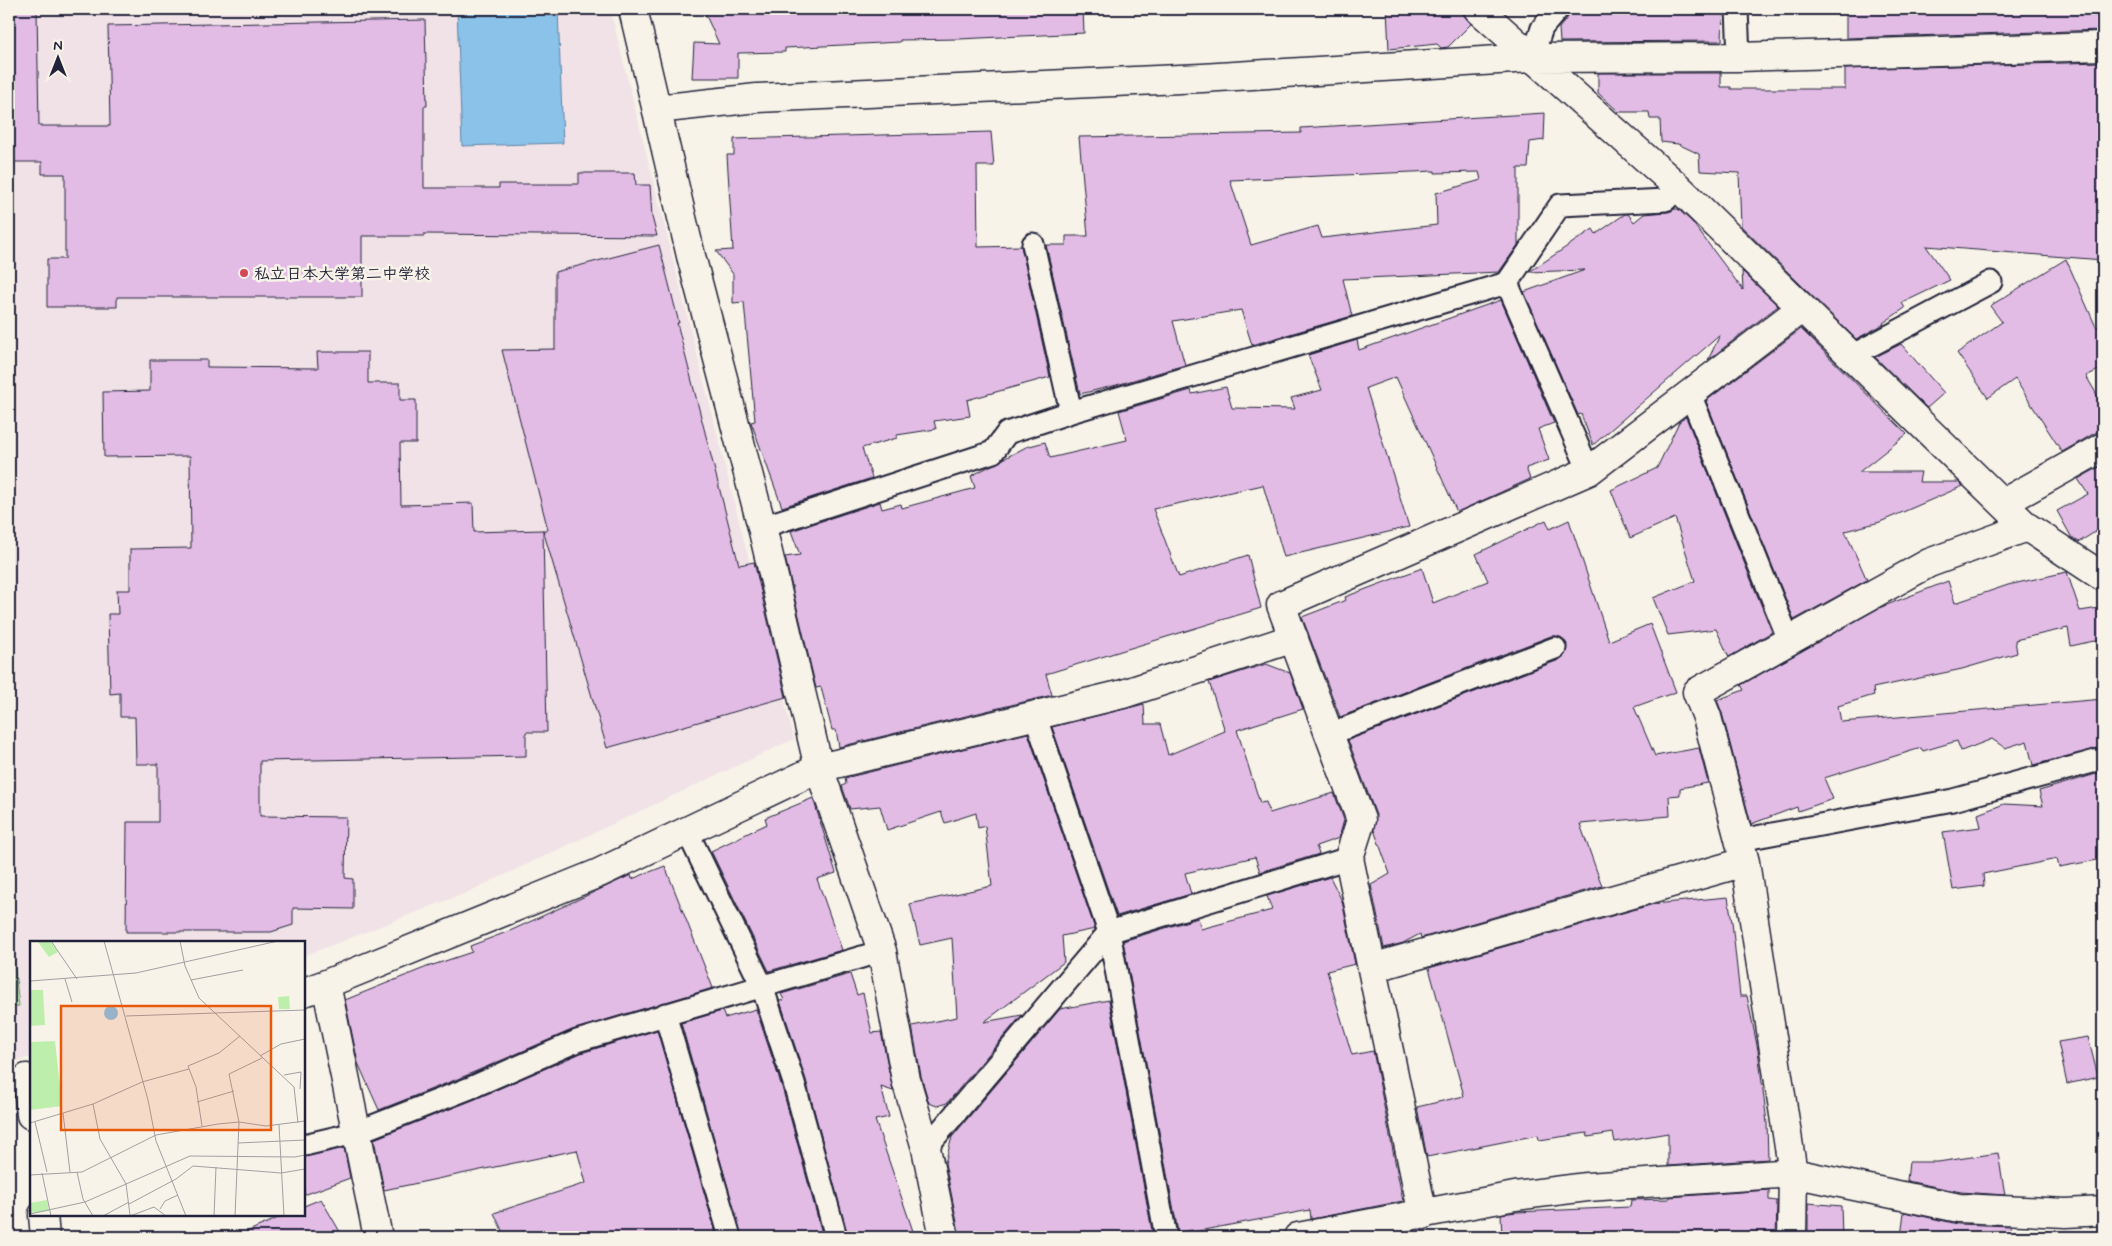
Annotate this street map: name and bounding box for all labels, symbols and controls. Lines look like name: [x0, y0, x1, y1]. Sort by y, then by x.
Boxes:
north arrow: [32, 32, 82, 82]
text: N: [53, 37, 63, 55]
place label: 私立日本大学第二中学校: [254, 264, 430, 285]
marker: 私立日本大学第二中学校: [238, 267, 250, 279]
inset map: [30, 941, 305, 1216]

